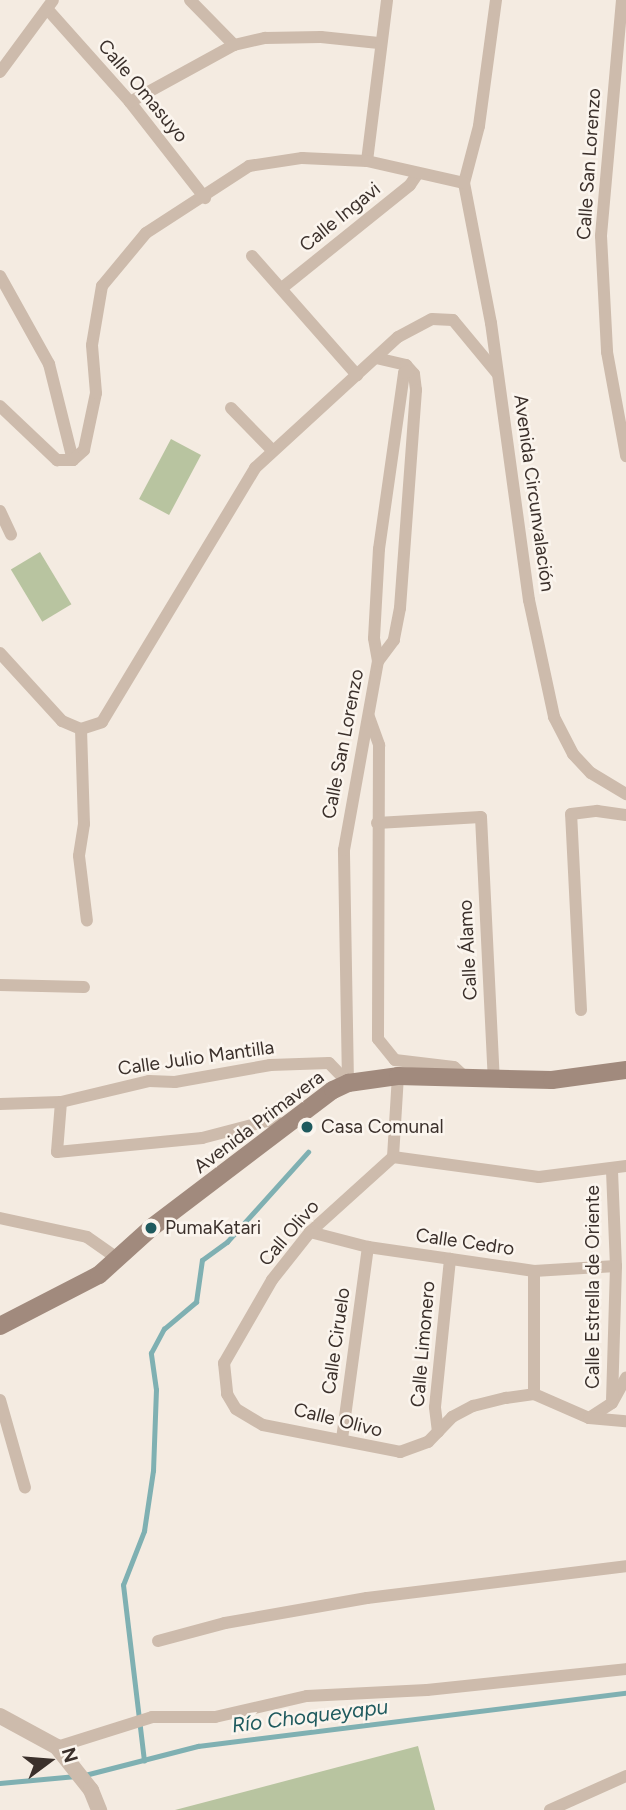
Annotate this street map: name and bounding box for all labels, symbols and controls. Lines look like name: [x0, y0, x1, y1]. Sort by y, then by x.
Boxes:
street label: Calle Omasuyo: [93, 35, 193, 147]
street label: Calle San Lorenzo: [572, 87, 606, 241]
street label: Calle Ingavi: [295, 177, 385, 257]
street label: Avenida Circunvalación: [509, 393, 559, 593]
street label: Calle San Lorenzo: [317, 667, 369, 821]
street label: Calle Álamo: [454, 899, 482, 1001]
street label: Calle Julio Mantilla: [116, 1036, 276, 1080]
street label: Avenida Primavera: [190, 1066, 328, 1178]
place label: Casa Comunal: [321, 1116, 444, 1138]
marker: Casa Comunal: [299, 1119, 315, 1135]
street label: Calle Estrella de Oriente: [582, 1185, 604, 1389]
street label: Call Olivo: [254, 1195, 324, 1271]
place label: PumaKatari: [165, 1217, 261, 1239]
marker: PumaKatari: [143, 1220, 159, 1236]
street label: Calle Cedro: [414, 1224, 516, 1260]
street label: Calle Limonero: [406, 1280, 440, 1408]
street label: Calle Ciruelo: [317, 1286, 355, 1396]
street label: Calle Olivo: [291, 1398, 385, 1442]
water label: Río Choqueyapu: [230, 1694, 390, 1738]
north arrow: [14, 1726, 84, 1796]
text: N: [57, 1745, 83, 1765]

